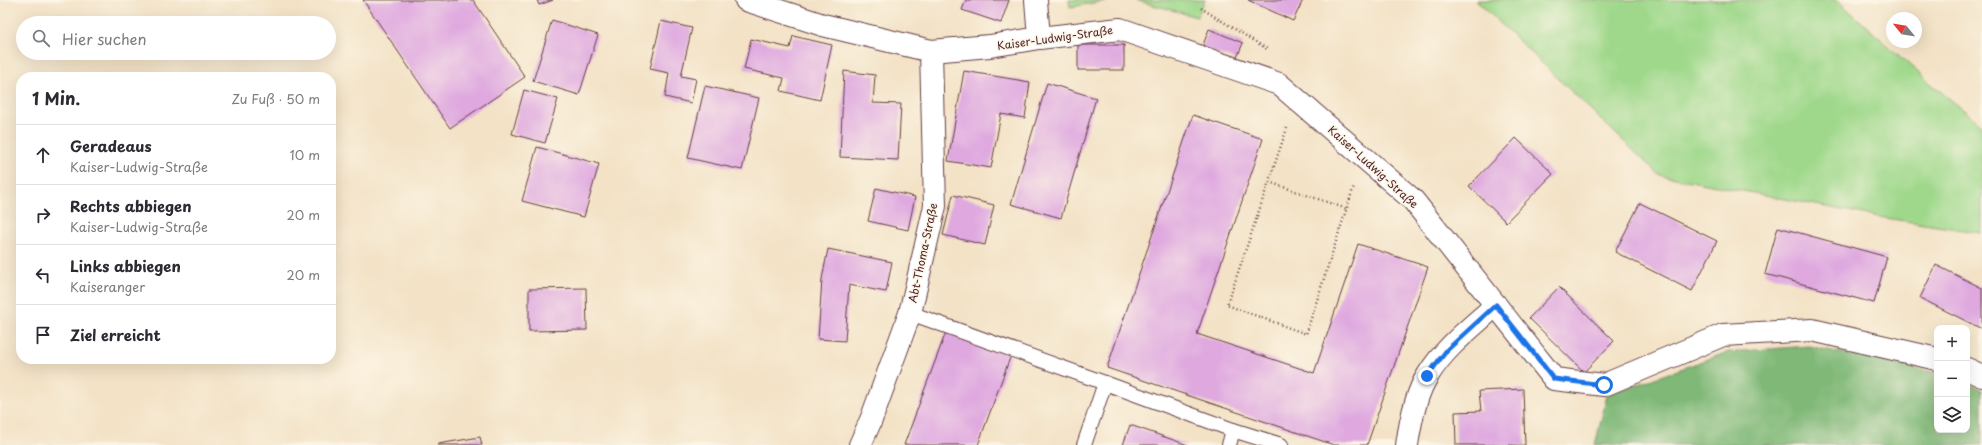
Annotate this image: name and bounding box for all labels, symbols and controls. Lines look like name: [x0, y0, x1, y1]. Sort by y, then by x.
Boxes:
north arrow: [1886, 12, 1922, 48]
search box: [16, 16, 336, 60]
street label: Kaiser-Ludwig-Straße: [996, 21, 1114, 54]
icon: search: [30, 27, 52, 49]
text: Hier suchen: [62, 27, 147, 50]
text: 1 Min.: [32, 85, 80, 111]
text: Zu Fuß · 50 m: [231, 89, 320, 108]
street label: Kaiser-Ludwig-Straße: [1324, 121, 1422, 212]
text: Geradeaus: [70, 134, 152, 157]
icon: ahead: [32, 144, 54, 166]
text: 10 m: [290, 145, 320, 164]
text: Kaiser-Ludwig-Straße: [70, 157, 208, 176]
text: Rechts abbiegen: [70, 194, 191, 217]
street label: Abt-Thoma-Straße: [904, 201, 941, 304]
icon: right: [32, 204, 54, 226]
text: 20 m: [286, 205, 320, 224]
text: Kaiser-Ludwig-Straße: [70, 217, 208, 236]
text: Links abbiegen: [70, 254, 181, 277]
icon: left: [32, 264, 54, 286]
text: 20 m: [286, 265, 320, 284]
text: Kaiseranger: [70, 277, 145, 296]
text: Ziel erreicht: [70, 323, 161, 346]
icon: arrive: [32, 324, 54, 346]
map controls: [1934, 325, 1970, 433]
button: +: [1934, 325, 1970, 361]
button: −: [1934, 361, 1970, 397]
route end: [1418, 367, 1436, 385]
route start: [1595, 376, 1613, 394]
button: layers: [1934, 397, 1970, 433]

